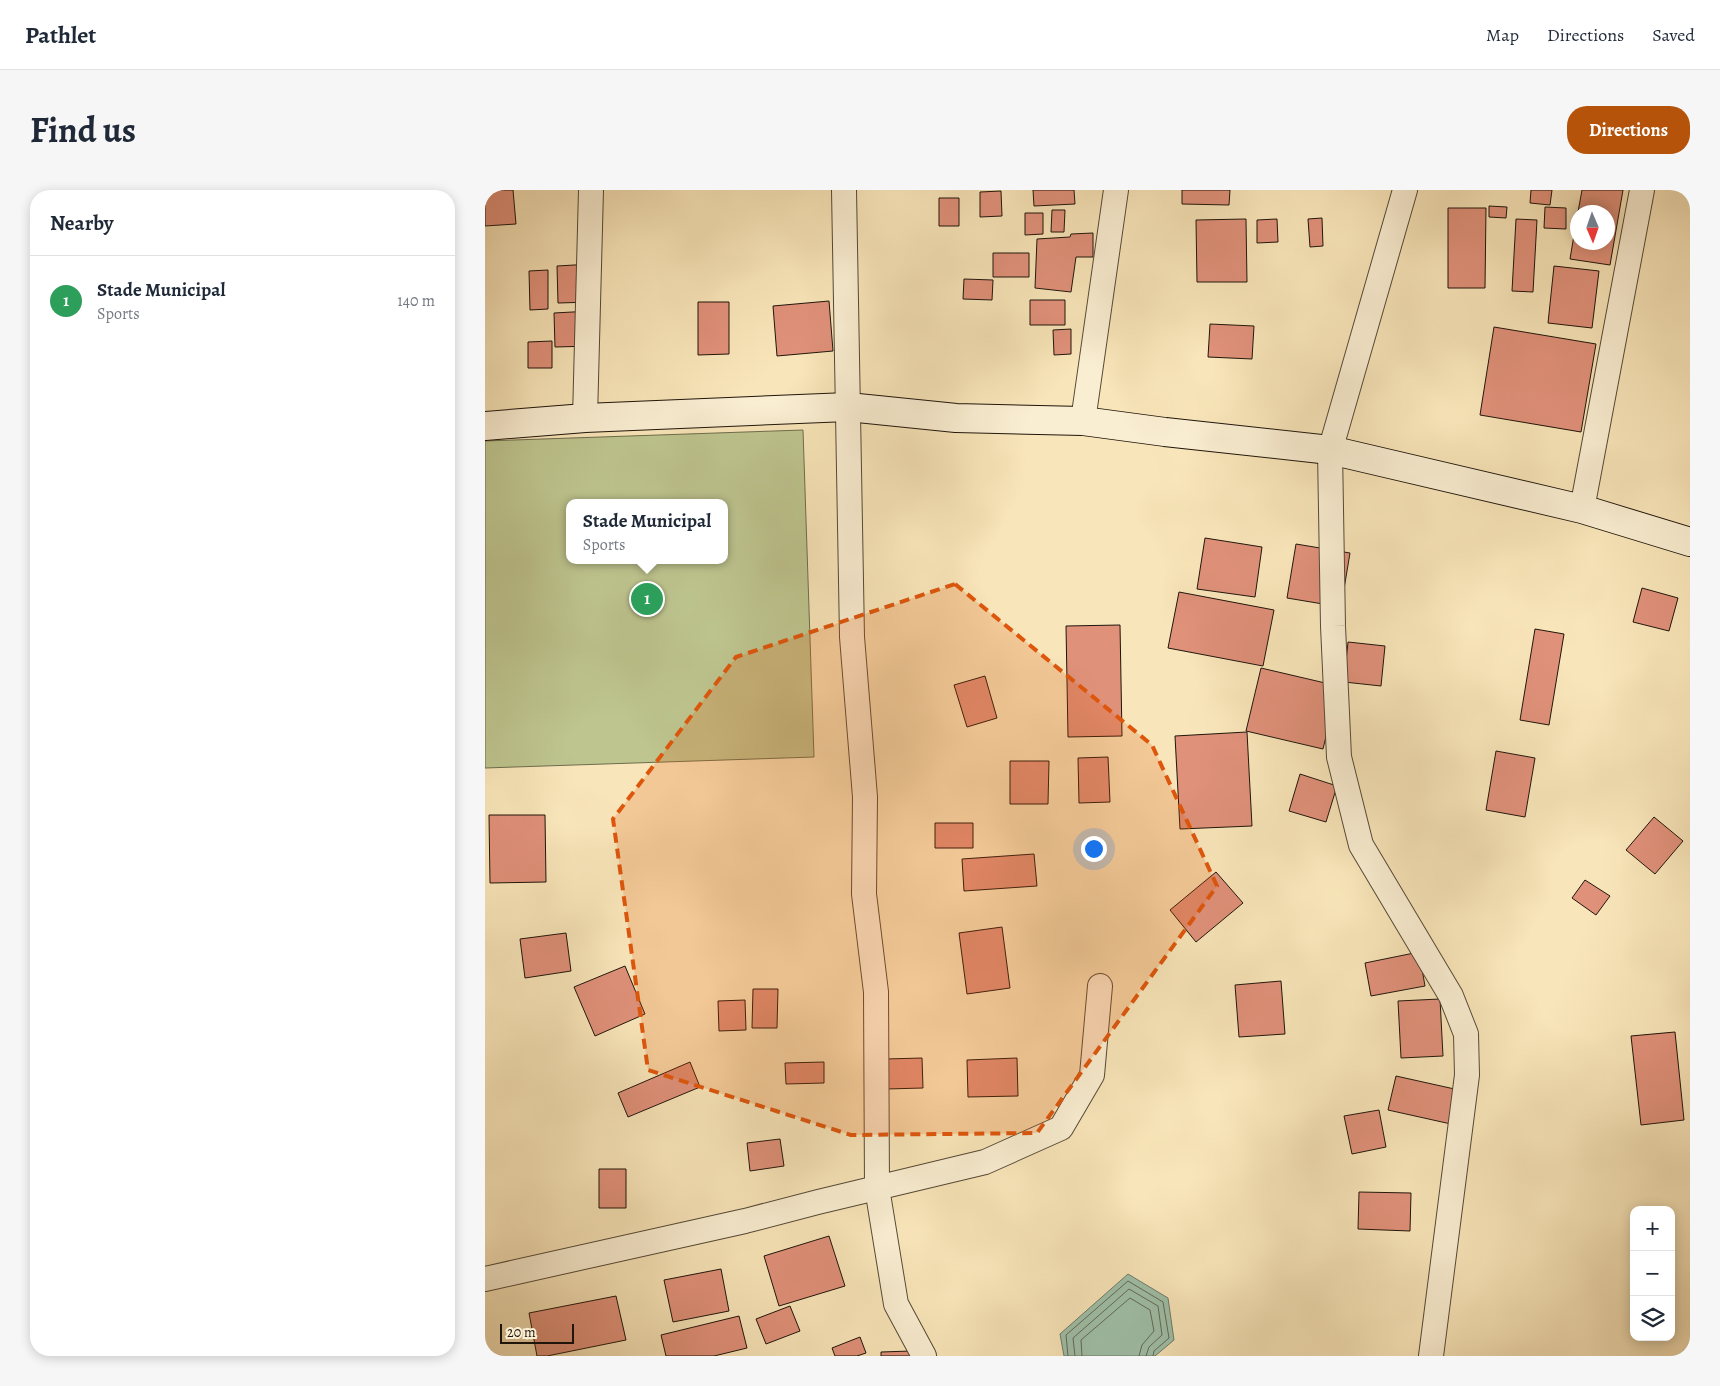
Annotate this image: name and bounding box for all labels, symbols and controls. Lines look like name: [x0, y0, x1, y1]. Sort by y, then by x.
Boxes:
text: Pathlet: [25, 19, 96, 51]
text: Map: [1486, 23, 1519, 47]
text: Directions: [1547, 23, 1624, 47]
text: Saved: [1652, 23, 1695, 47]
text: Find us: [30, 106, 136, 154]
button: Directions: [1567, 106, 1690, 154]
north arrow: [1570, 205, 1615, 250]
text: Nearby: [50, 209, 113, 237]
text: Stade Municipal: [97, 277, 225, 303]
text: 1: [63, 290, 69, 312]
text: 140 m: [397, 290, 435, 312]
text: Sports: [97, 303, 140, 325]
popup: [566, 499, 728, 564]
text: Stade Municipal: [583, 508, 711, 534]
text: Sports: [583, 534, 626, 556]
pin: 1: [631, 580, 663, 618]
your location: [1081, 836, 1107, 862]
map controls: [1630, 1206, 1675, 1341]
button: +: [1630, 1206, 1675, 1251]
button: −: [1630, 1251, 1675, 1296]
button: layers: [1630, 1296, 1675, 1341]
scale bar: [500, 1321, 574, 1344]
text: 20 m: [507, 1323, 536, 1342]

